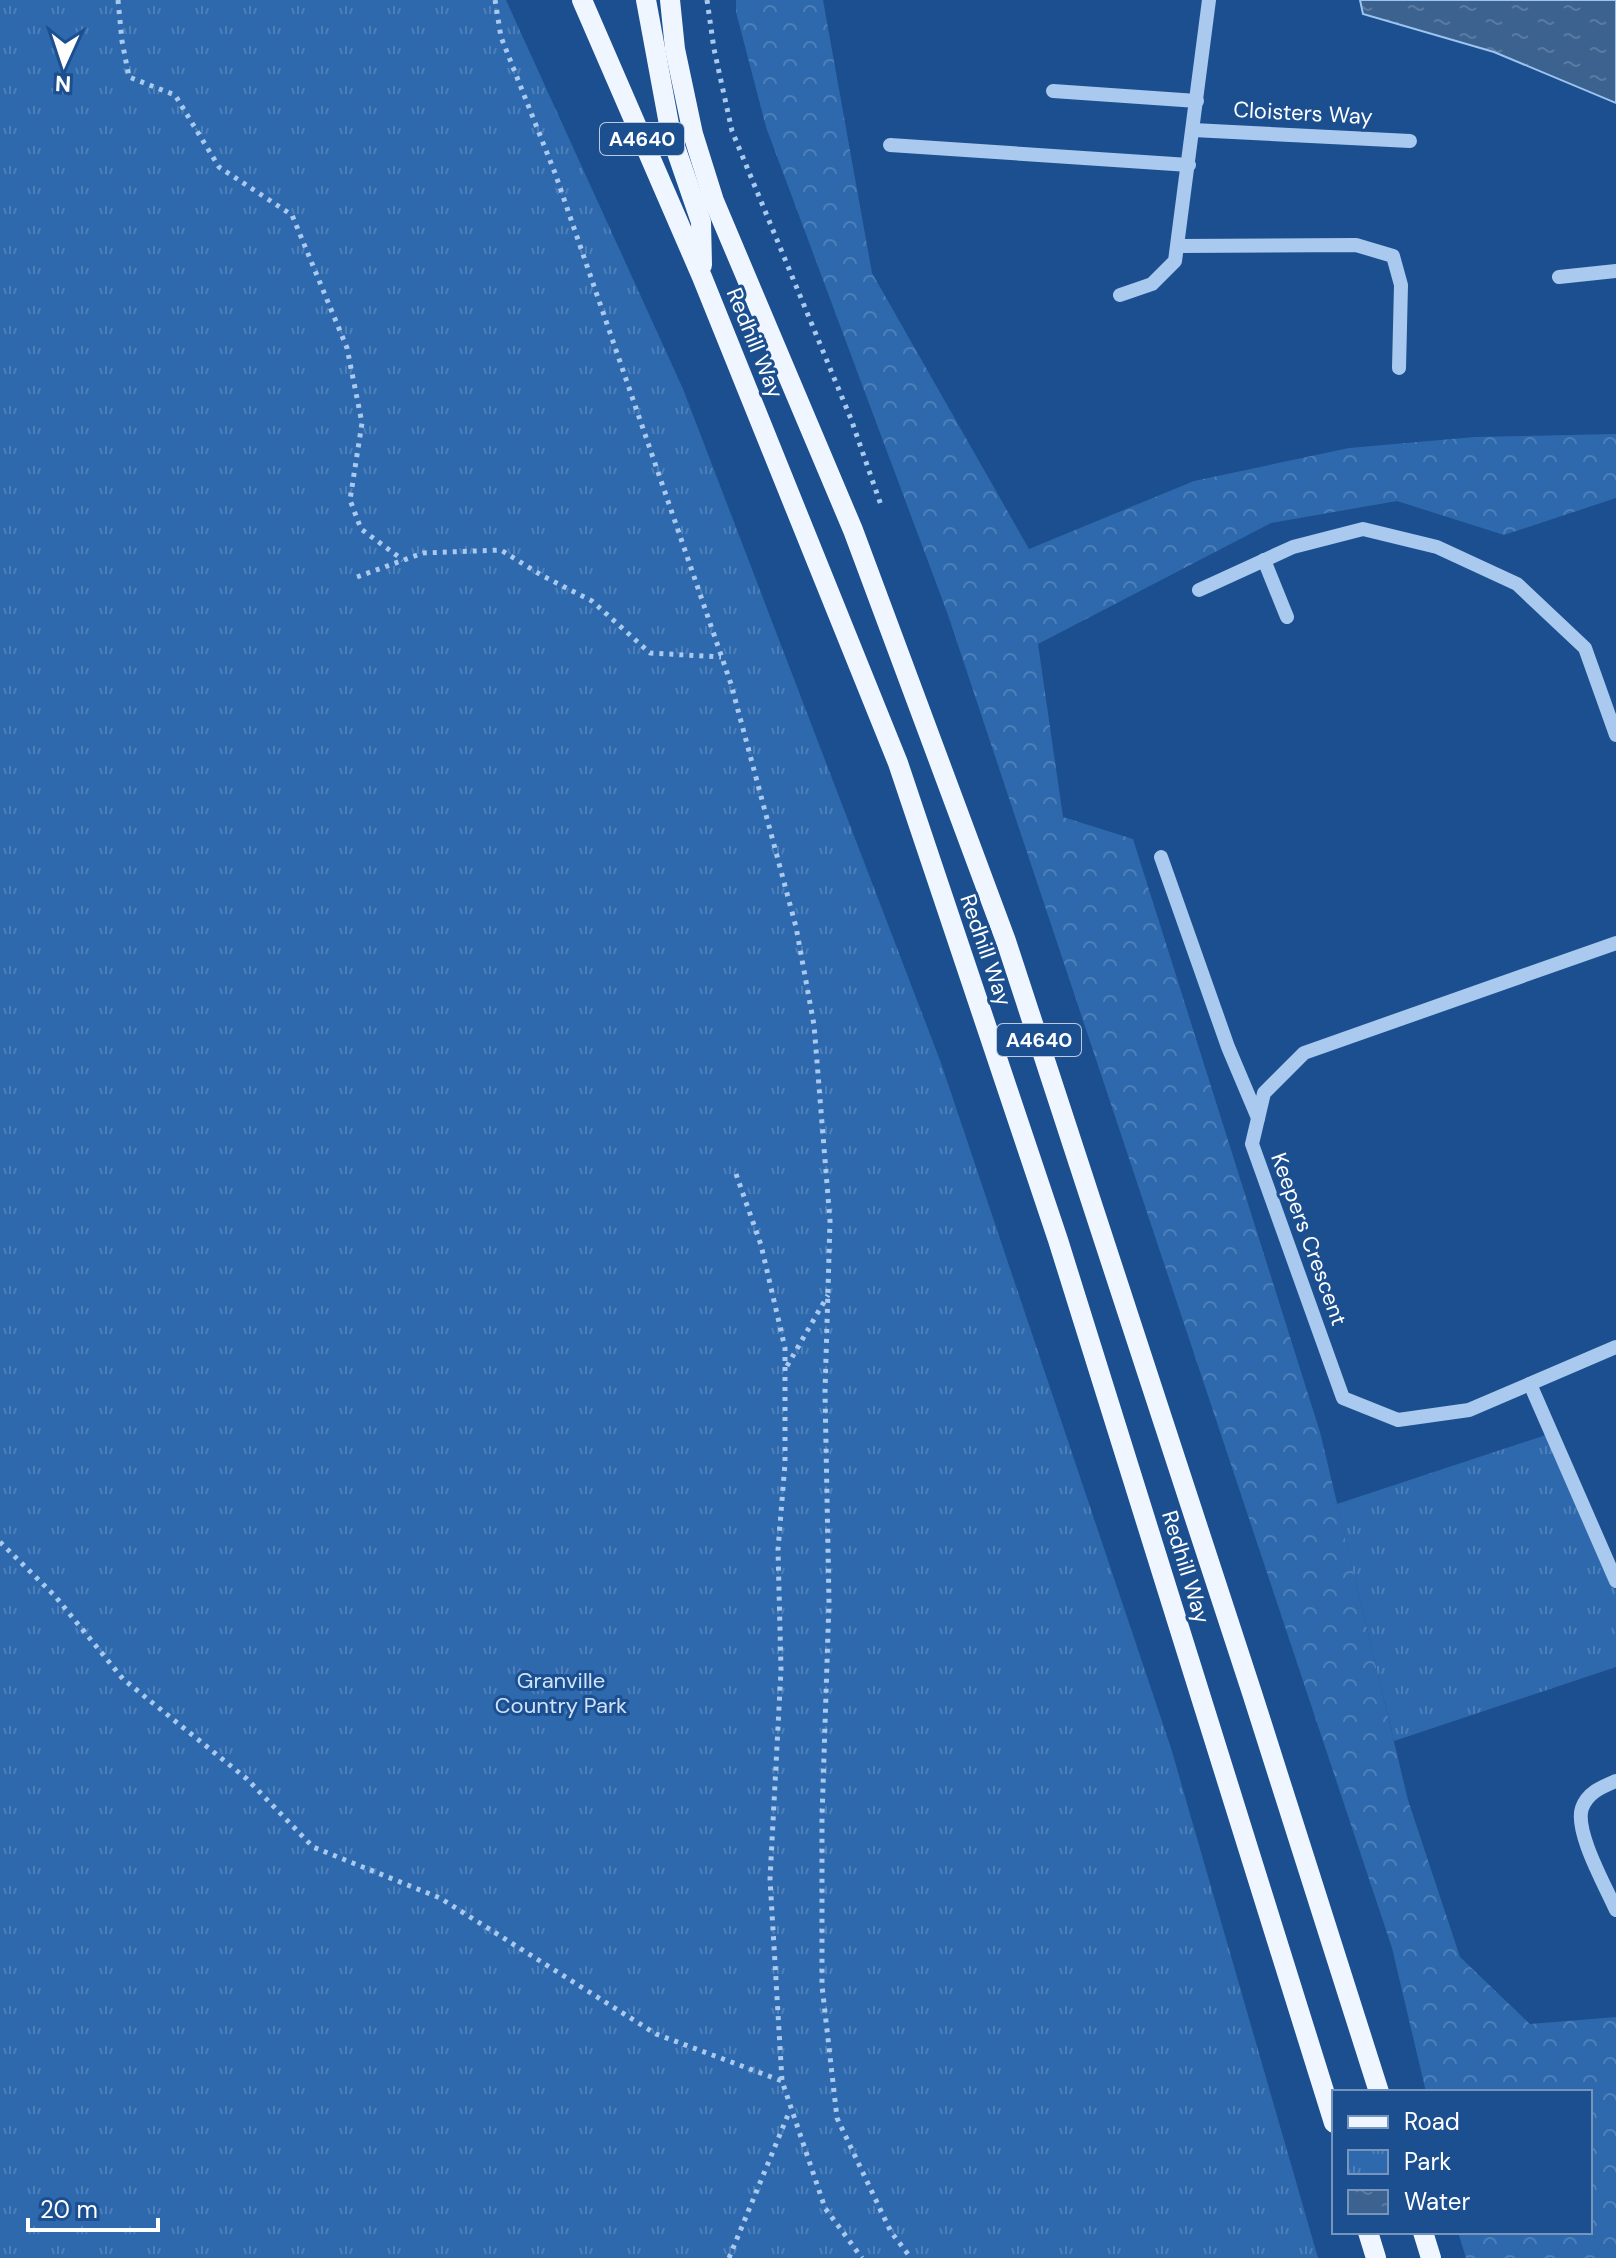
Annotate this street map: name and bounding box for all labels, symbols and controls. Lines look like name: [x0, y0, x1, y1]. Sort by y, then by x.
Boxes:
north arrow: [24, 24, 104, 104]
text: N: [54, 69, 72, 98]
street label: Cloisters Way: [1233, 95, 1373, 131]
road number: A4640: [600, 123, 684, 155]
street label: Redhill Way: [720, 284, 790, 402]
street label: Redhill Way: [953, 890, 1019, 1010]
road number: A4640: [997, 1024, 1081, 1056]
street label: Keepers Crescent: [1264, 1149, 1354, 1329]
street label: Redhill Way: [1155, 1507, 1217, 1627]
park label: Granville Country Park: [495, 1666, 627, 1720]
legend: [1332, 2090, 1592, 2234]
text: Road: [1404, 2106, 1460, 2137]
text: Park: [1404, 2146, 1451, 2177]
scale bar: [28, 2182, 158, 2232]
text: Water: [1404, 2186, 1470, 2217]
text: 20 m: [40, 2194, 98, 2225]

